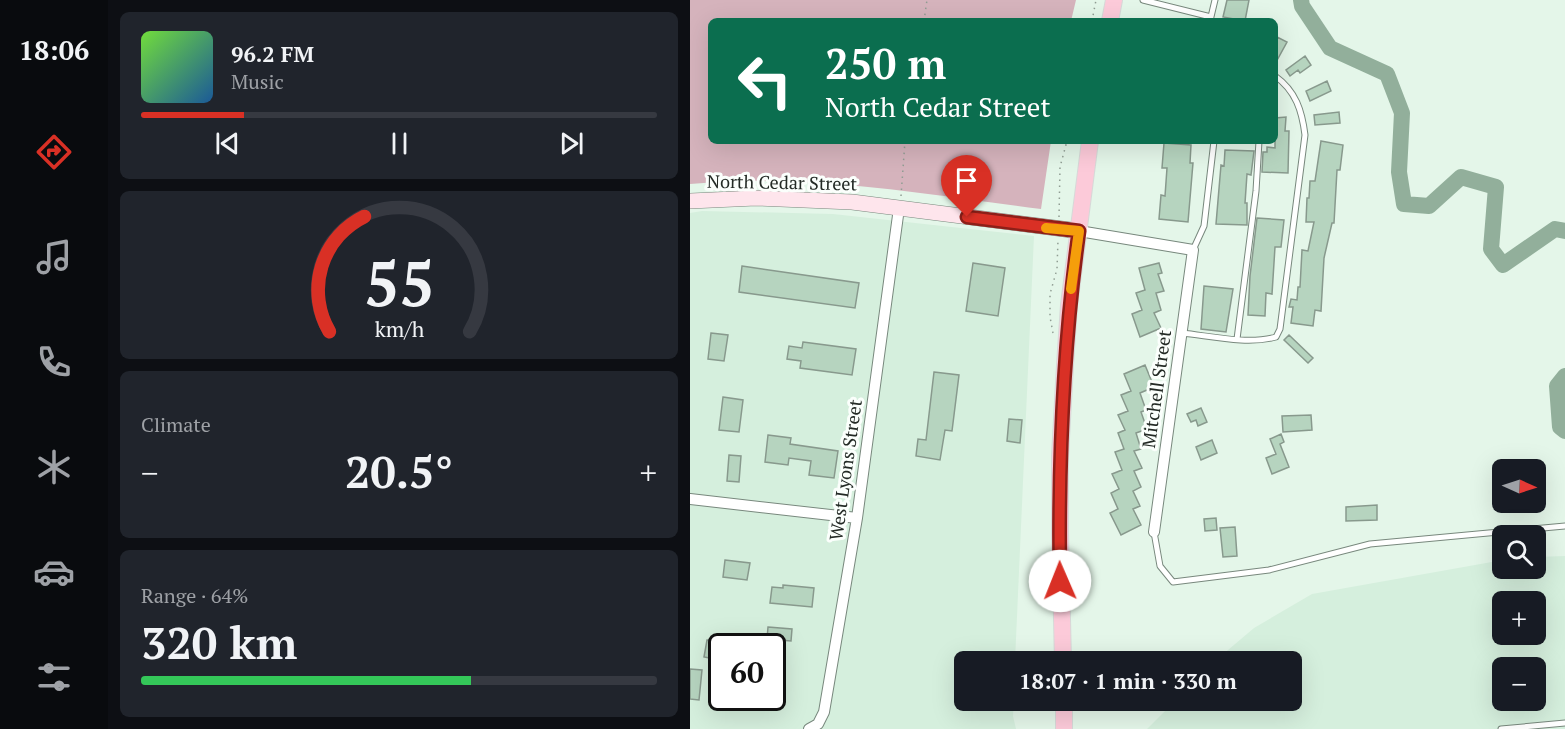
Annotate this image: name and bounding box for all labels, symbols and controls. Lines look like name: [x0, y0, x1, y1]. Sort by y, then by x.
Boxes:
text: 18:06: [19, 32, 89, 68]
text: 250 m: [825, 35, 946, 91]
text: 96.2 FM: [231, 39, 314, 68]
icon: left: [726, 42, 804, 120]
text: Music: [231, 68, 284, 95]
text: North Cedar Street: [825, 89, 1050, 125]
icon: previous: [211, 127, 244, 160]
icon: pause: [383, 127, 416, 160]
icon: next: [555, 127, 588, 160]
icon: directions: [33, 131, 75, 173]
pin: [941, 155, 992, 217]
icon: arrive: [950, 164, 983, 197]
street label: North Cedar Street: [707, 169, 858, 195]
icon: music: [33, 236, 75, 278]
text: 55: [364, 241, 434, 324]
text: km/h: [374, 315, 424, 343]
street label: Mitchell Street: [1136, 328, 1176, 449]
icon: phone: [33, 341, 75, 383]
street label: West Lyons Street: [823, 397, 867, 542]
text: Climate: [141, 411, 211, 438]
text: 20.5°: [345, 441, 453, 501]
icon: climate: [33, 446, 75, 488]
text: −: [141, 451, 159, 494]
text: +: [639, 451, 657, 494]
north arrow: [1492, 459, 1546, 513]
map controls: [1492, 459, 1546, 711]
button: search: [1492, 525, 1546, 579]
position arrow: [1028, 549, 1092, 613]
icon: car: [33, 551, 75, 593]
text: Range · 64%: [141, 582, 248, 609]
button: +: [1492, 591, 1546, 645]
text: 320 km: [141, 612, 297, 672]
speed limit sign: 60: [708, 633, 786, 711]
icon: filters: [33, 656, 75, 698]
button: −: [1492, 657, 1546, 711]
text: 18:07 · 1 min · 330 m: [1019, 666, 1237, 695]

